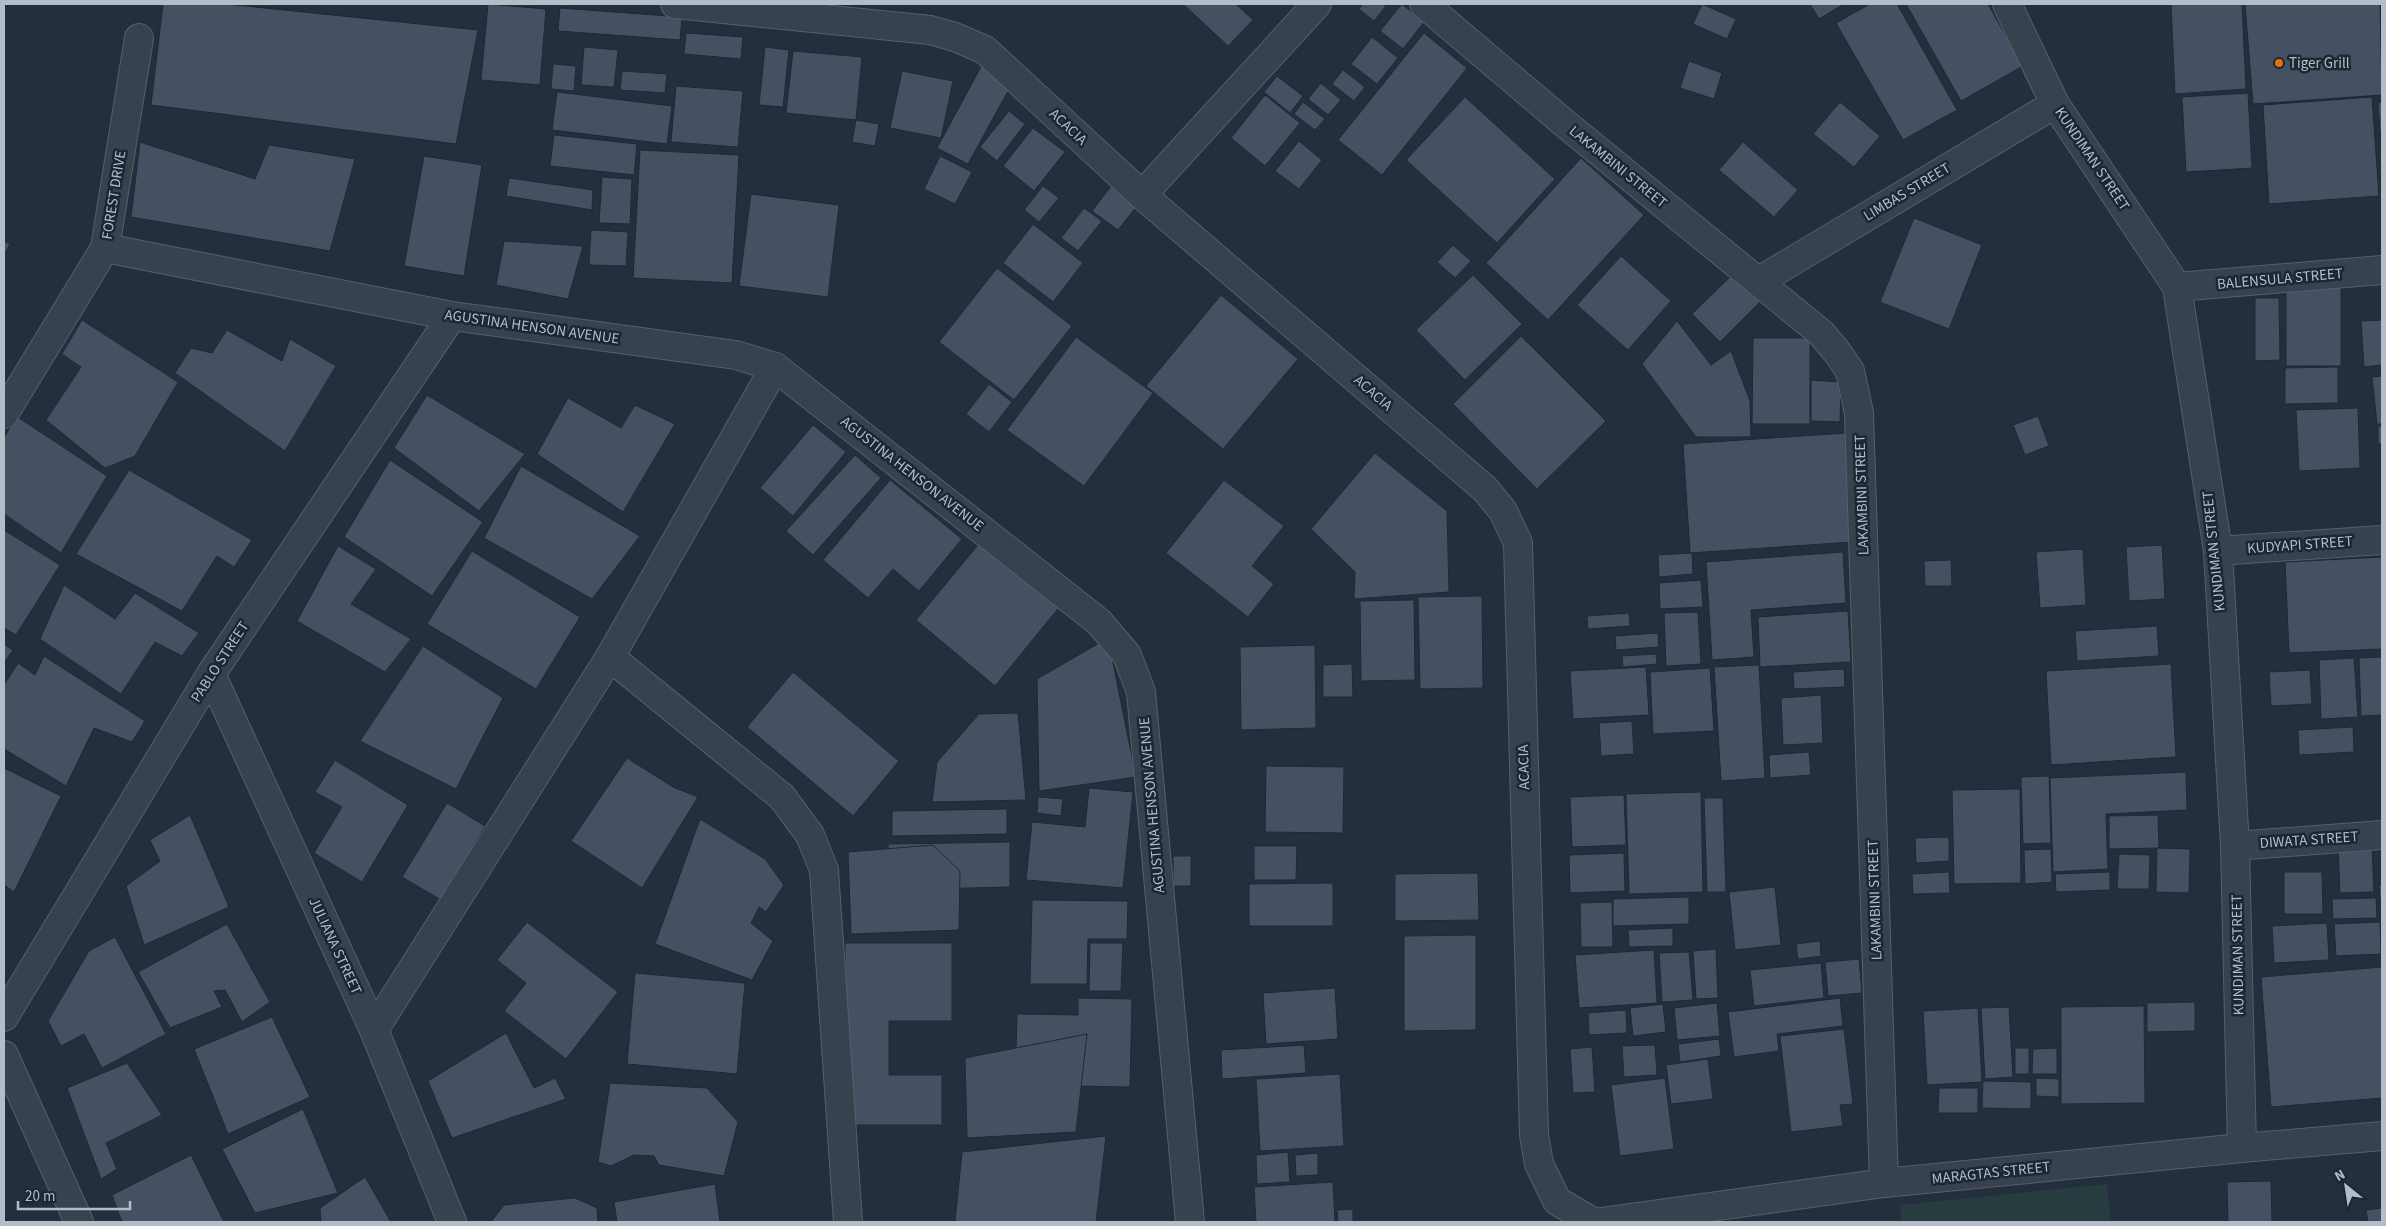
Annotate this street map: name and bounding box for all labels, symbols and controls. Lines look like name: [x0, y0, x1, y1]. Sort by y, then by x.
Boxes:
place label: Tiger Grill: [2289, 53, 2350, 74]
marker: Tiger Grill: [2273, 57, 2285, 69]
street label: KUNDIMAN STREET: [2049, 103, 2135, 215]
street label: ACACIA: [1044, 104, 1092, 151]
street label: LAKAMBINI STREET: [1565, 121, 1671, 213]
street label: FOREST DRIVE: [97, 149, 131, 241]
street label: LIMBAS STREET: [1859, 158, 1955, 226]
street label: BALENSULA STREET: [2216, 263, 2344, 295]
street label: AGUSTINA HENSON AVENUE: [443, 304, 621, 350]
street label: ACACIA: [1349, 370, 1398, 416]
street label: AGUSTINA HENSON AVENUE: [836, 411, 988, 537]
street label: LAKAMBINI STREET: [1849, 434, 1875, 556]
street label: KUNDIMAN STREET: [2197, 490, 2231, 612]
street label: KUDYAPI STREET: [2247, 531, 2353, 559]
street label: PABLO STREET: [186, 617, 254, 707]
street label: AGUSTINA HENSON AVENUE: [1134, 716, 1170, 894]
street label: ACACIA: [1513, 743, 1535, 790]
street label: DIWATA STREET: [2259, 826, 2359, 854]
street label: LAKAMBINI STREET: [1862, 839, 1888, 961]
street label: JULIANA STREET: [303, 894, 367, 998]
street label: KUNDIMAN STREET: [2226, 894, 2250, 1016]
street label: MARAGTAS STREET: [1931, 1156, 2051, 1190]
north arrow: [2321, 1161, 2371, 1211]
text: N: [2331, 1165, 2349, 1187]
scale bar: [18, 1178, 130, 1210]
text: 20 m: [25, 1186, 55, 1207]

